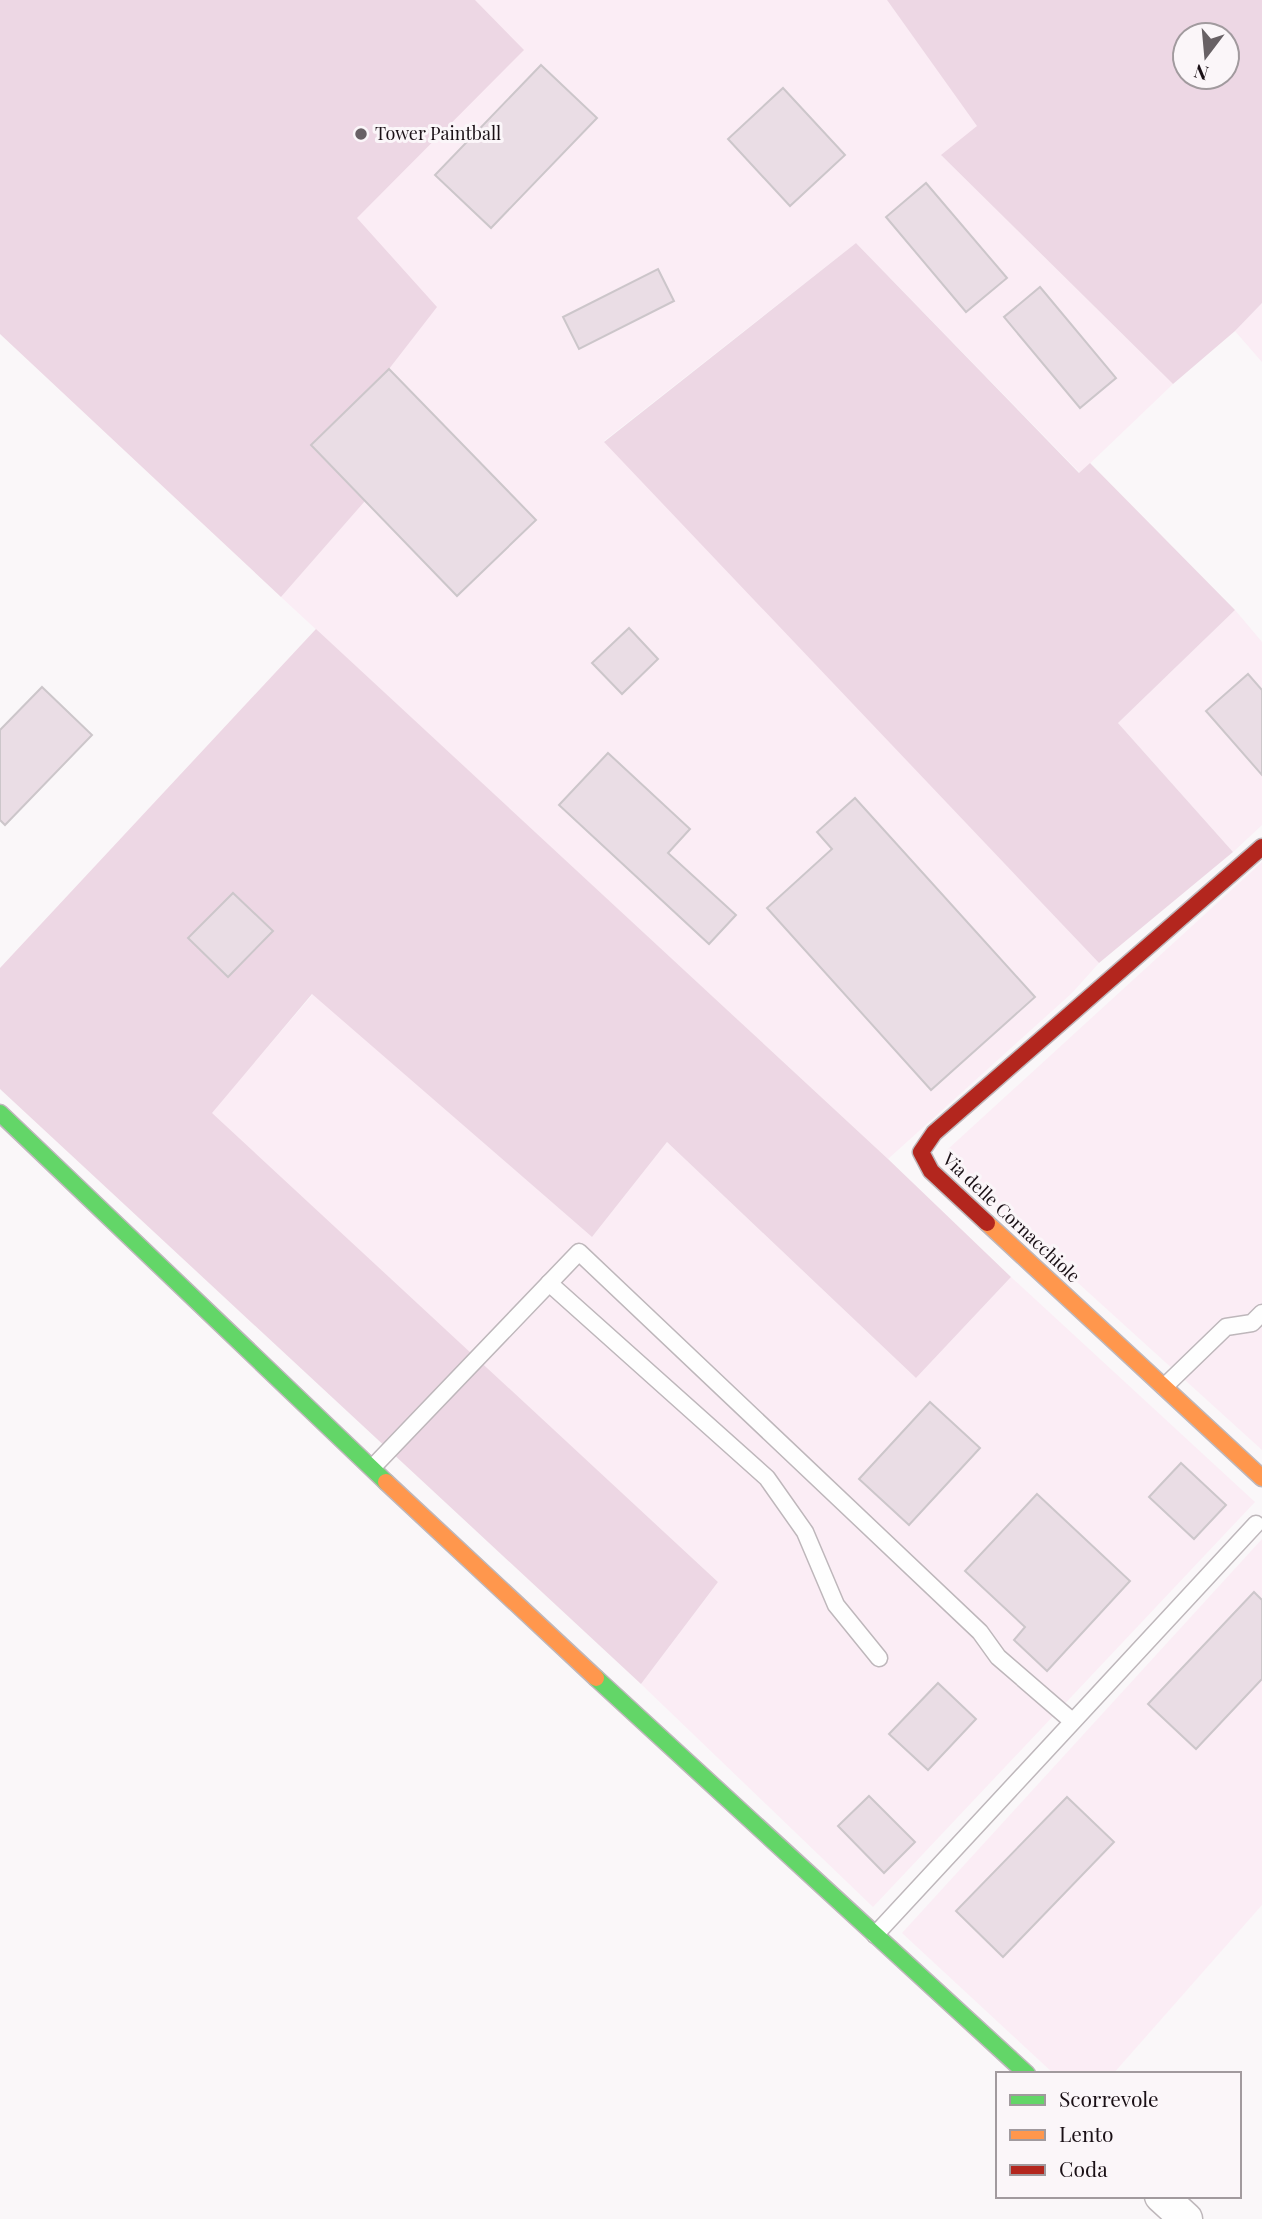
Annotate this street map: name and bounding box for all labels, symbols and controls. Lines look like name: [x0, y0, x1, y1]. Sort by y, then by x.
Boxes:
north arrow: [1171, 21, 1241, 91]
text: N: [1191, 59, 1211, 88]
place label: Tower Paintball: [375, 121, 501, 145]
marker: Tower Paintball: [353, 126, 369, 142]
street label: Via delle Cornacchiole: [937, 1147, 1086, 1287]
legend: [996, 2072, 1241, 2198]
text: Scorrevole: [1059, 2084, 1159, 2112]
text: Lento: [1059, 2119, 1113, 2147]
text: Coda: [1059, 2154, 1108, 2182]

